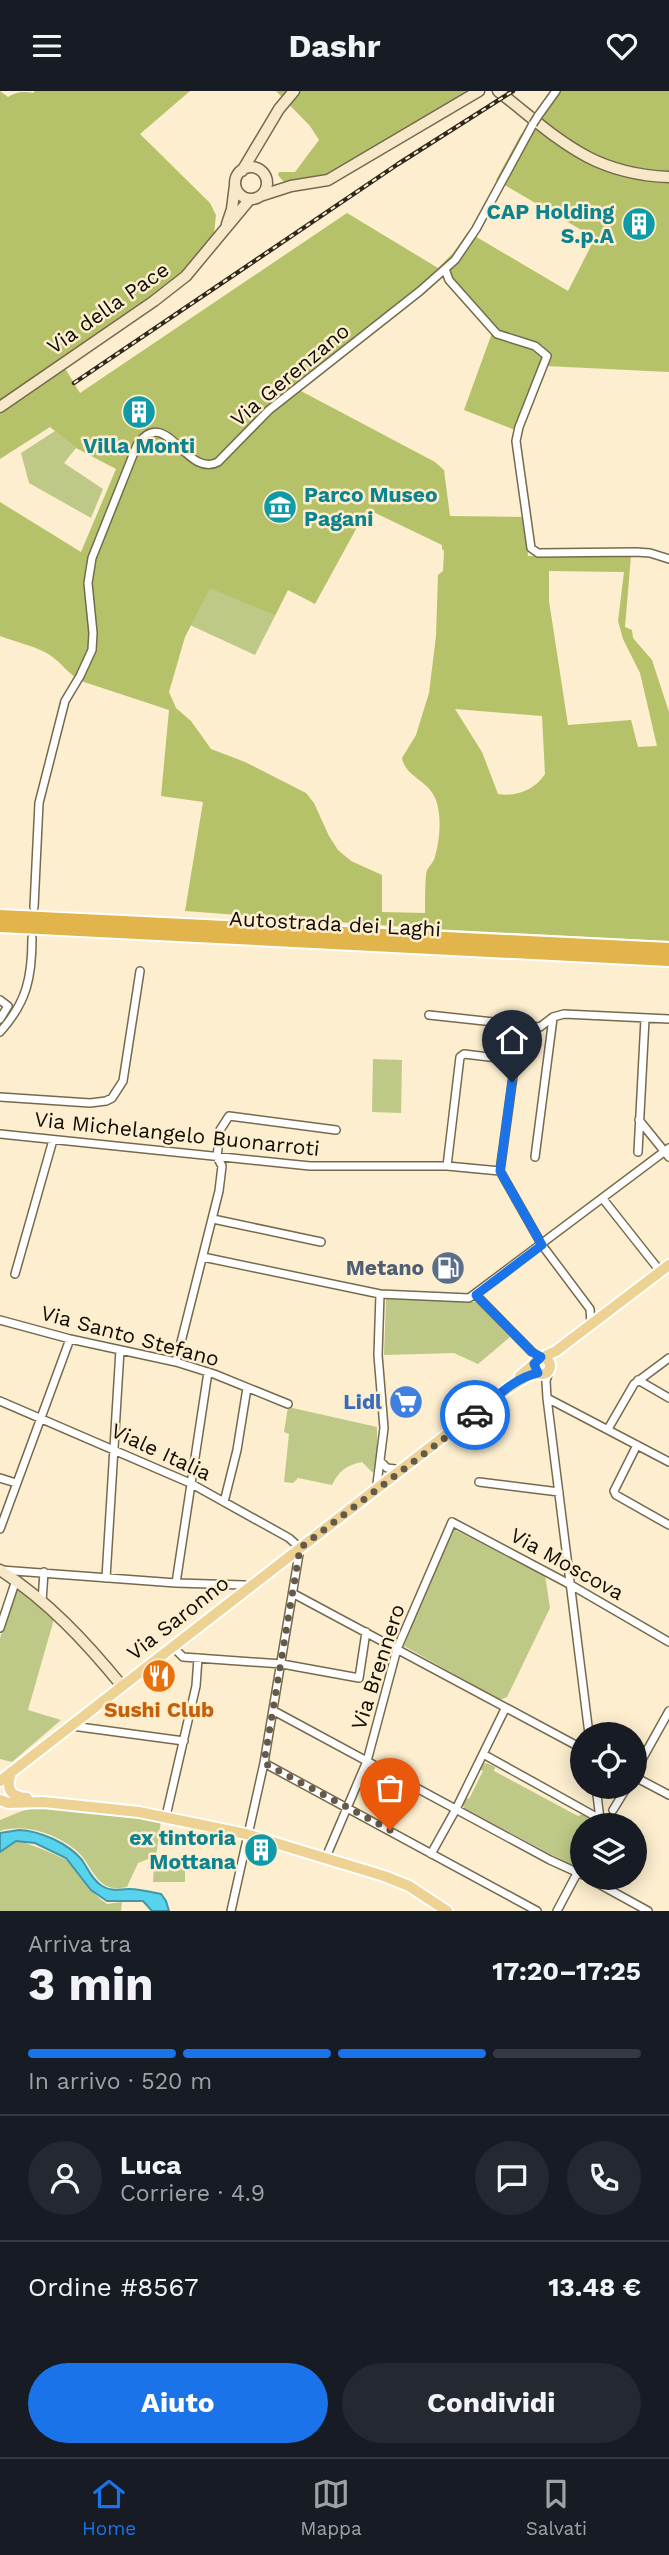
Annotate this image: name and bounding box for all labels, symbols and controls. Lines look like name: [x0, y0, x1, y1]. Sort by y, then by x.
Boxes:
icon: menu: [28, 27, 66, 65]
text: Dashr: [289, 27, 380, 65]
icon: heart: [603, 27, 641, 65]
place label: CAP Holding S.p.A: [487, 199, 615, 248]
building icon: CAP Holding S.p.A: [620, 205, 658, 243]
street label: Via della Pace: [42, 256, 173, 359]
street label: Via Gerenzano: [225, 318, 354, 431]
building icon: Villa Monti: [120, 393, 158, 431]
place label: Villa Monti: [83, 433, 195, 458]
place label: Parco Museo Pagani: [304, 482, 437, 531]
museum icon: Parco Museo Pagani: [261, 488, 299, 526]
street label: Autostrada dei Laghi: [229, 905, 442, 942]
pin: [482, 1010, 542, 1082]
icon: home: [493, 1021, 531, 1059]
street label: Via Michelangelo Buonarroti: [33, 1106, 321, 1161]
fuel station icon: Metano: [429, 1249, 467, 1287]
place label: Metano: [346, 1255, 424, 1280]
street label: Via Santo Stefano: [38, 1300, 222, 1371]
courier: [440, 1380, 510, 1450]
supermarket icon: Lidl: [387, 1383, 425, 1421]
place label: Lidl: [343, 1389, 382, 1414]
icon: car: [456, 1396, 494, 1434]
street label: Viale Italia: [107, 1417, 215, 1486]
street label: Via Moscova: [506, 1522, 629, 1605]
street label: Via Saronno: [122, 1570, 234, 1665]
street label: Via Brennero: [345, 1601, 410, 1733]
restaurant icon: Sushi Club: [140, 1657, 178, 1695]
place label: Sushi Club: [104, 1697, 214, 1722]
map controls: [570, 1722, 647, 1890]
button: locate: [570, 1722, 647, 1799]
pin: [360, 1758, 420, 1830]
icon: bag: [371, 1769, 409, 1807]
button: layers: [570, 1813, 647, 1890]
place label: ex tintoria Mottana: [129, 1825, 237, 1874]
building icon: ex tintoria Mottana: [242, 1831, 280, 1869]
text: Arriva tra: [28, 1931, 131, 1958]
text: 17:20–17:25: [492, 1956, 641, 1986]
text: 3 min: [28, 1957, 154, 2011]
text: In arrivo · 520 m: [28, 2068, 212, 2095]
button: person: [28, 2141, 102, 2215]
button: chat: [475, 2141, 549, 2215]
button: phone: [567, 2141, 641, 2215]
text: Luca: [120, 2150, 181, 2180]
text: Corriere · 4.9: [120, 2180, 265, 2207]
text: Ordine #8567: [28, 2272, 199, 2302]
text: 13.48 €: [548, 2272, 641, 2302]
button: Aiuto: [28, 2363, 328, 2443]
button: Condividi: [342, 2363, 641, 2443]
tab: Home: [82, 2475, 136, 2540]
tab: Mappa: [300, 2475, 362, 2540]
tab: Salvati: [526, 2475, 587, 2540]

